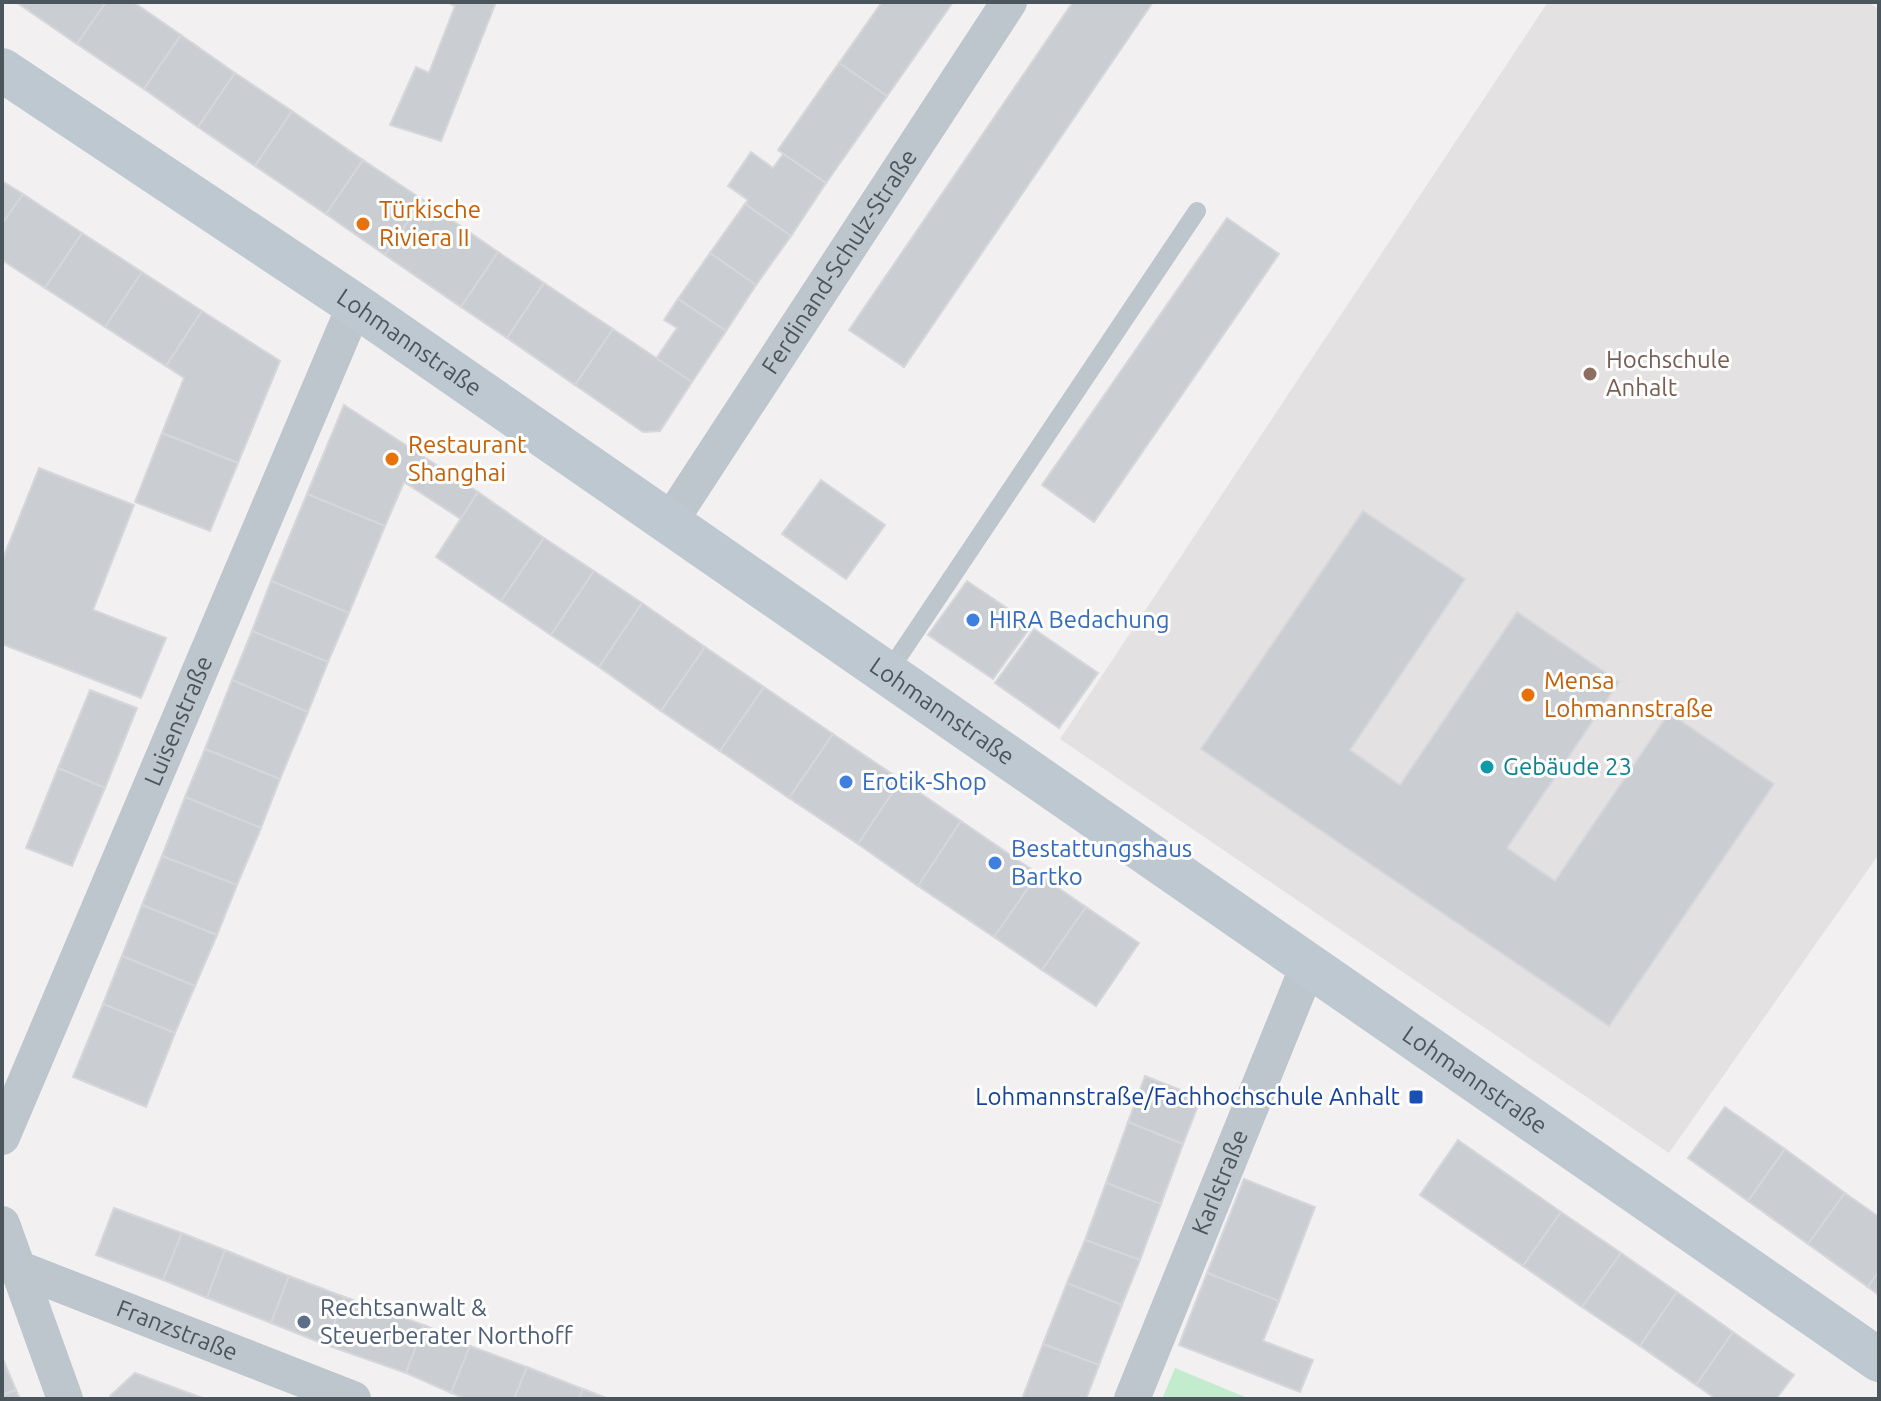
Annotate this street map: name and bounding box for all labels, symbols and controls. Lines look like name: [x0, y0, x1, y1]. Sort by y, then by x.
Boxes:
street label: Ferdinand-Schulz-Straße: [756, 144, 922, 379]
place label: Türkische Riviera II: [379, 196, 481, 251]
marker: Türkische Riviera II: [354, 215, 372, 233]
street label: Lohmannstraße: [332, 283, 487, 401]
place label: Hochschule Anhalt: [1606, 346, 1730, 401]
marker: Hochschule Anhalt: [1581, 365, 1599, 383]
place label: Restaurant Shanghai: [408, 431, 527, 486]
marker: Restaurant Shanghai: [383, 450, 401, 468]
place label: HIRA Bedachung: [989, 606, 1170, 633]
marker: HIRA Bedachung: [964, 611, 982, 629]
street label: Luisenstraße: [139, 652, 217, 790]
street label: Lohmannstraße: [865, 652, 1020, 770]
place label: Mensa Lohmannstraße: [1544, 667, 1713, 722]
marker: Mensa Lohmannstraße: [1519, 686, 1537, 704]
place label: Gebäude 23: [1503, 753, 1632, 780]
marker: Gebäude 23: [1478, 758, 1496, 776]
place label: Erotik-Shop: [862, 768, 987, 795]
marker: Erotik-Shop: [837, 773, 855, 791]
place label: Bestattungshaus Bartko: [1011, 835, 1192, 890]
marker: Bestattungshaus Bartko: [986, 854, 1004, 872]
street label: Lohmannstraße: [1398, 1020, 1552, 1139]
place label: Lohmannstraße/Fachhochschule Anhalt: [975, 1083, 1401, 1110]
marker: Lohmannstraße/Fachhochschule Anhalt: [1407, 1088, 1425, 1106]
street label: Karlstraße: [1186, 1125, 1253, 1239]
street label: Franzstraße: [113, 1294, 242, 1366]
place label: Rechtsanwalt & Steuerberater Northoff: [320, 1294, 574, 1349]
marker: Rechtsanwalt & Steuerberater Northoff: [295, 1313, 313, 1331]

